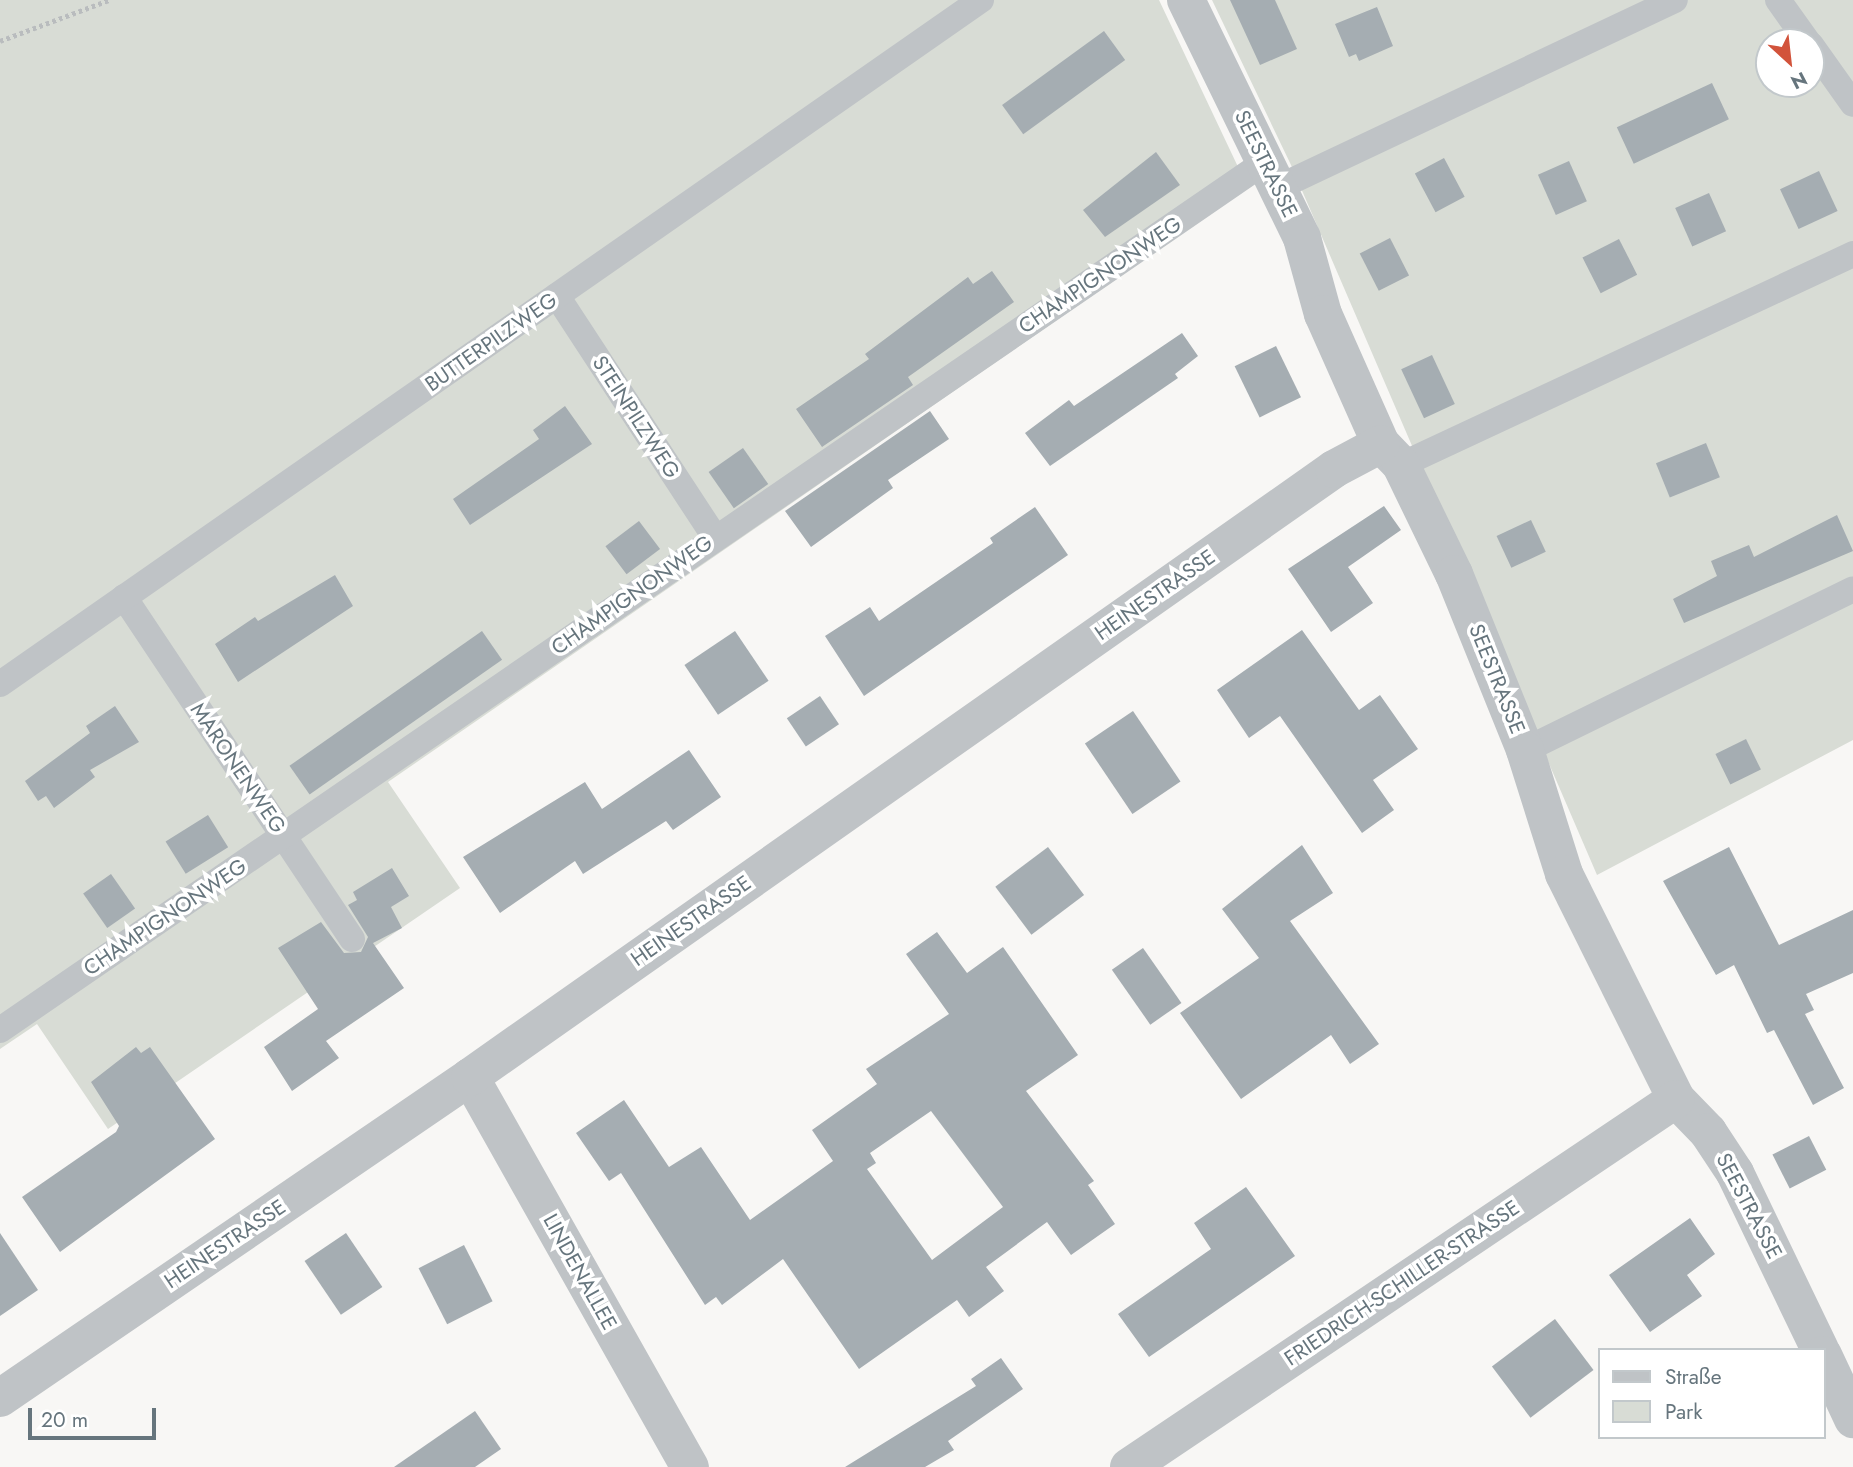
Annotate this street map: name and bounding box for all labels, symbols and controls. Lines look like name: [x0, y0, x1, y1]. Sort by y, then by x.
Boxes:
north arrow: [1755, 28, 1825, 98]
text: N: [1786, 65, 1812, 96]
street label: SEESTRASSE: [1229, 106, 1303, 222]
street label: CHAMPIGNONWEG: [1014, 211, 1186, 339]
street label: BUTTERPILZWEG: [420, 287, 562, 397]
street label: STEINPILZWEG: [587, 351, 685, 483]
street label: CHAMPIGNONWEG: [547, 530, 717, 660]
street label: HEINESTRASSE: [1090, 544, 1220, 646]
street label: SEESTRASSE: [1464, 620, 1530, 738]
street label: MARONENWEG: [185, 698, 291, 838]
street label: CHAMPIGNONWEG: [79, 853, 251, 981]
street label: HEINESTRASSE: [626, 870, 756, 972]
street label: SEESTRASSE: [1711, 1149, 1787, 1263]
street label: HEINESTRASSE: [160, 1194, 290, 1294]
street label: FRIEDRICH-SCHILLER-STRASSE: [1280, 1195, 1524, 1371]
street label: LINDENALLEE: [538, 1210, 622, 1334]
legend: [1598, 1348, 1825, 1439]
text: Straße: [1665, 1362, 1722, 1392]
scale bar: [32, 1394, 159, 1438]
text: Park: [1665, 1397, 1702, 1427]
text: 20 m: [41, 1405, 88, 1435]

